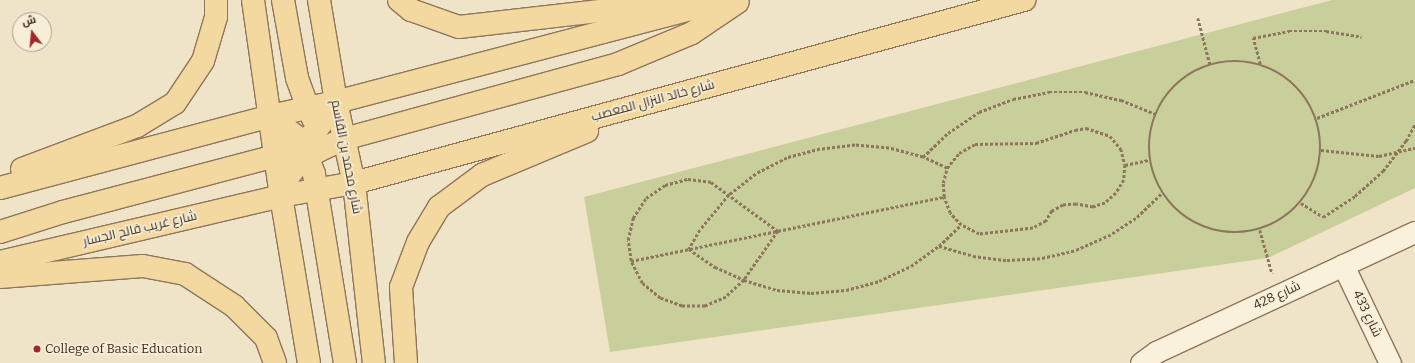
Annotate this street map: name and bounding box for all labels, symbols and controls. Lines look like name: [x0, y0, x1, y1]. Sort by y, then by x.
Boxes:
north arrow: [12, 12, 52, 52]
text: ش: [20, 13, 37, 29]
street label: شارع خالد النزال المعصب: [589, 77, 717, 125]
street label: شارع محمد بن القاسم: [327, 99, 365, 215]
street label: شارع غريب فالح الجسار: [81, 208, 199, 250]
street label: شارع 428: [1251, 278, 1303, 314]
street label: شارع 433: [1349, 288, 1385, 340]
place label: College of Basic Education: [45, 341, 203, 357]
marker: College of Basic Education: [32, 344, 42, 354]

